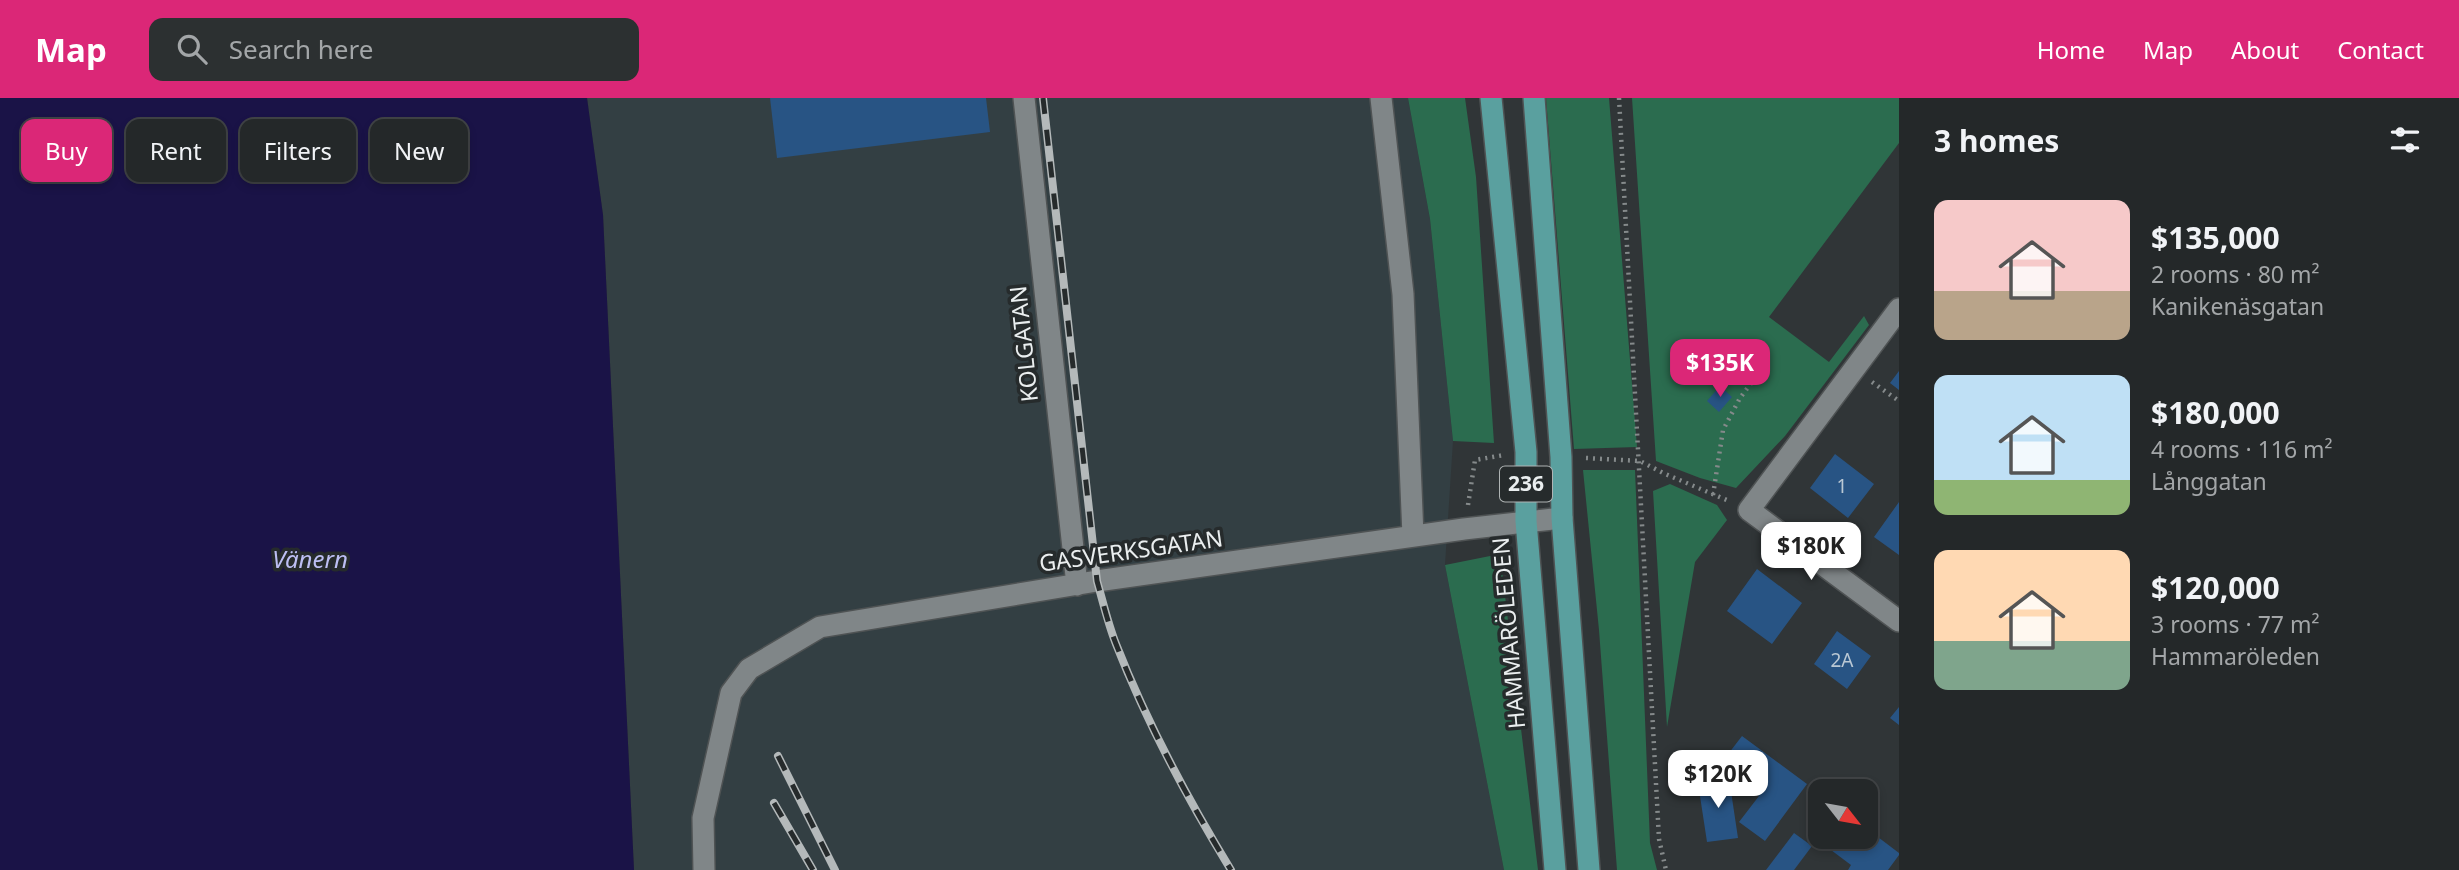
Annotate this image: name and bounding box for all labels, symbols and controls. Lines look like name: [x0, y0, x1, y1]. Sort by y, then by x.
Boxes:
search box: [149, 18, 639, 81]
text: Map: [35, 27, 107, 72]
icon: search: [173, 30, 211, 68]
text: Search here: [229, 31, 373, 67]
text: Home: [2037, 33, 2105, 66]
text: Map: [2143, 33, 2193, 66]
text: About: [2231, 33, 2299, 66]
text: Contact: [2337, 33, 2424, 66]
chip: Buy: [21, 119, 112, 182]
chip: Rent: [126, 119, 226, 182]
chip: Filters: [240, 119, 356, 182]
chip: New: [370, 119, 468, 182]
text: 3 homes: [1934, 120, 2059, 161]
icon: filters: [2386, 121, 2424, 159]
text: $135,000: [2151, 217, 2280, 258]
icon: home: [1990, 228, 2074, 312]
text: 2 rooms · 80 m²: [2151, 258, 2320, 290]
street label: KOLGATAN: [1001, 284, 1045, 404]
text: Kanikenäsgatan: [2151, 290, 2324, 322]
pin: $135K: [1671, 340, 1769, 399]
text: $135K: [1686, 346, 1754, 378]
text: $180,000: [2151, 392, 2280, 433]
icon: home: [1990, 403, 2074, 487]
text: 4 rooms · 116 m²: [2151, 433, 2333, 465]
text: Långgatan: [2151, 465, 2267, 497]
road number: 236: [1500, 466, 1552, 502]
house number: 1: [1837, 473, 1847, 499]
street label: GASVERKSGATAN: [1037, 521, 1225, 579]
pin: $180K: [1762, 522, 1860, 582]
text: $180K: [1777, 529, 1845, 561]
street label: HAMMARÖLEDEN: [1484, 536, 1532, 730]
water label: Vänern: [272, 542, 348, 575]
text: $120,000: [2151, 567, 2280, 608]
icon: home: [1990, 578, 2074, 662]
text: 3 rooms · 77 m²: [2151, 608, 2320, 640]
text: Hammaröleden: [2151, 640, 2320, 672]
house number: 2A: [1830, 647, 1854, 673]
pin: $120K: [1669, 750, 1767, 810]
text: $120K: [1684, 757, 1752, 789]
north arrow: [1808, 779, 1878, 849]
map controls: [1808, 779, 1878, 849]

